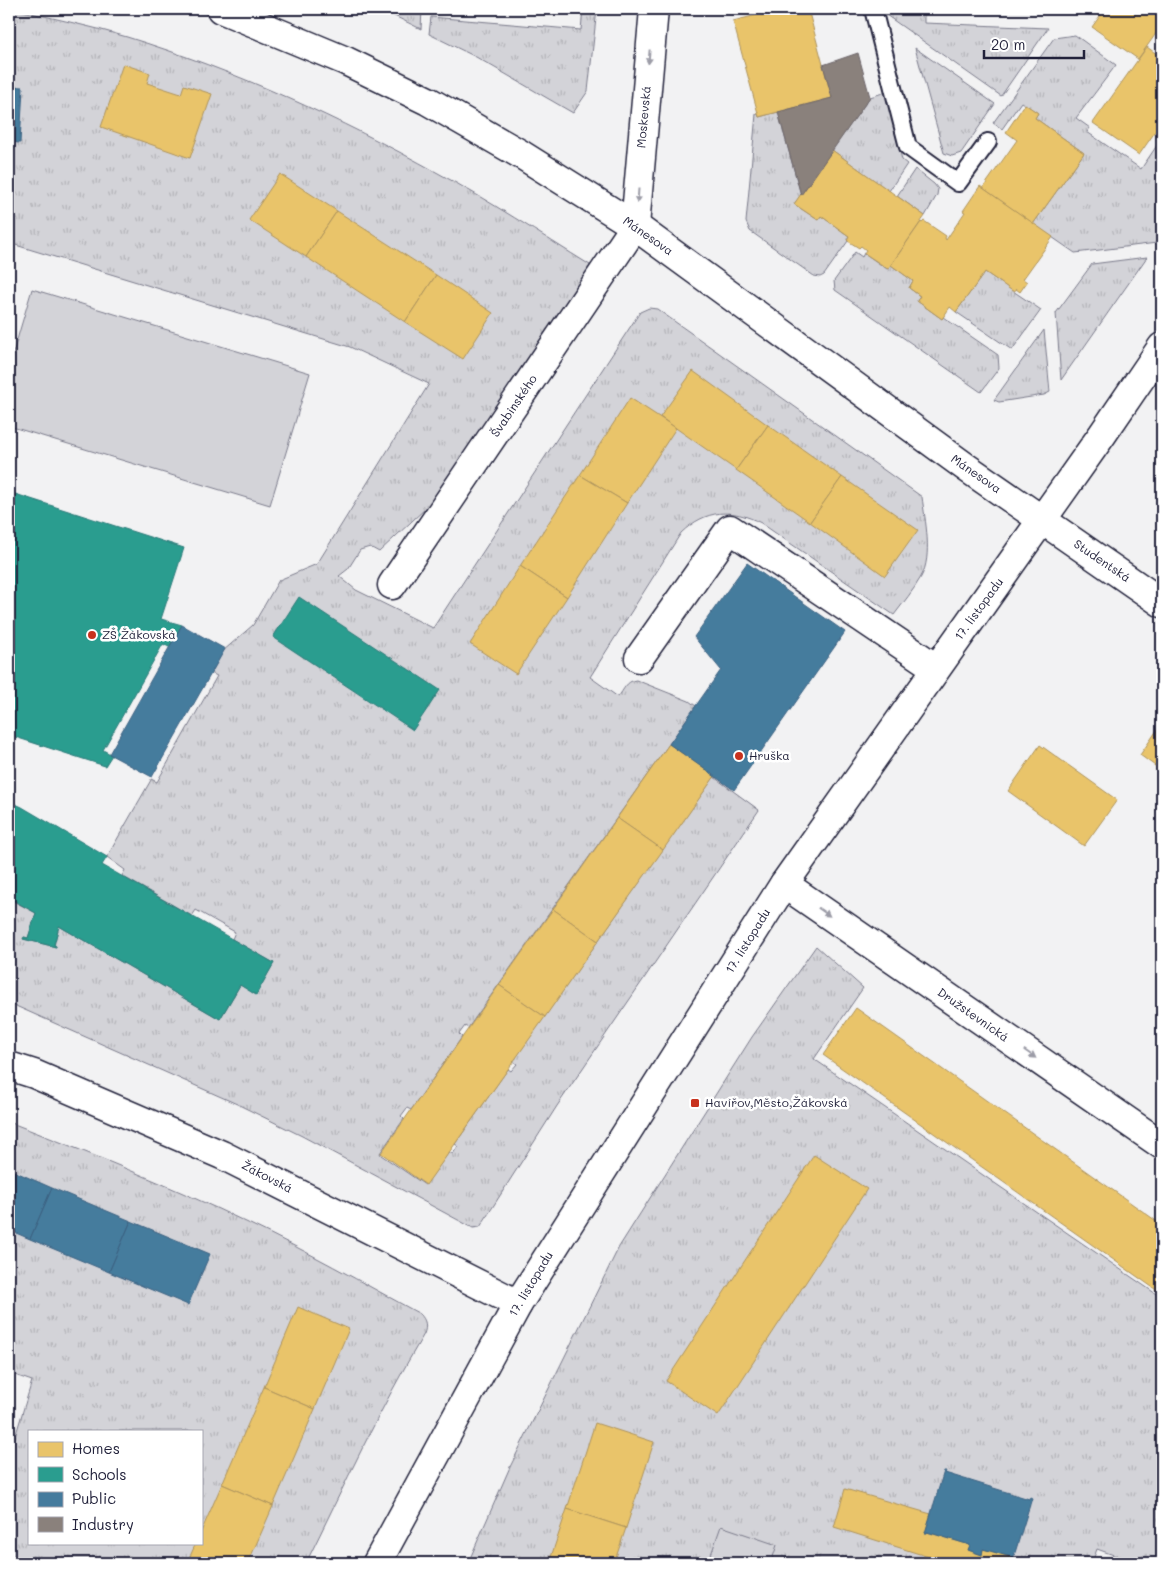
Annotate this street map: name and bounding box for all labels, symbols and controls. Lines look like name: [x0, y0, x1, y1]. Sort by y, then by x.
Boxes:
scale bar: [984, 28, 1084, 60]
text: 20 m: [991, 34, 1025, 54]
one-way arrow: [645, 50, 653, 66]
street label: Moskevská: [632, 85, 654, 149]
one-way arrow: [633, 188, 641, 204]
street label: Mánesova: [620, 212, 677, 258]
street label: Švabinského: [486, 371, 540, 440]
street label: Mánesova: [948, 450, 1005, 496]
street label: Studentská: [1071, 535, 1134, 585]
street label: 17. listopadu: [950, 574, 1006, 643]
place label: ZŠ Žákovská: [102, 626, 176, 642]
marker: ZŠ Žákovská: [86, 629, 98, 641]
place label: Hruška: [749, 747, 790, 763]
marker: Hruška: [733, 750, 745, 762]
street label: 17. listopadu: [721, 905, 773, 976]
one-way arrow: [817, 907, 831, 917]
street label: Družstevnická: [935, 984, 1012, 1045]
one-way arrow: [1023, 1049, 1037, 1059]
place label: Havířov,Město,Žákovská: [705, 1094, 848, 1110]
marker: Havířov,Město,Žákovská: [689, 1097, 701, 1109]
street label: Žákovská: [239, 1156, 296, 1196]
street label: 17. listopadu: [504, 1248, 556, 1319]
legend: [28, 1430, 202, 1544]
text: Homes: [72, 1438, 120, 1458]
text: Schools: [72, 1464, 127, 1484]
text: Public: [72, 1488, 116, 1508]
text: Industry: [72, 1514, 134, 1534]

